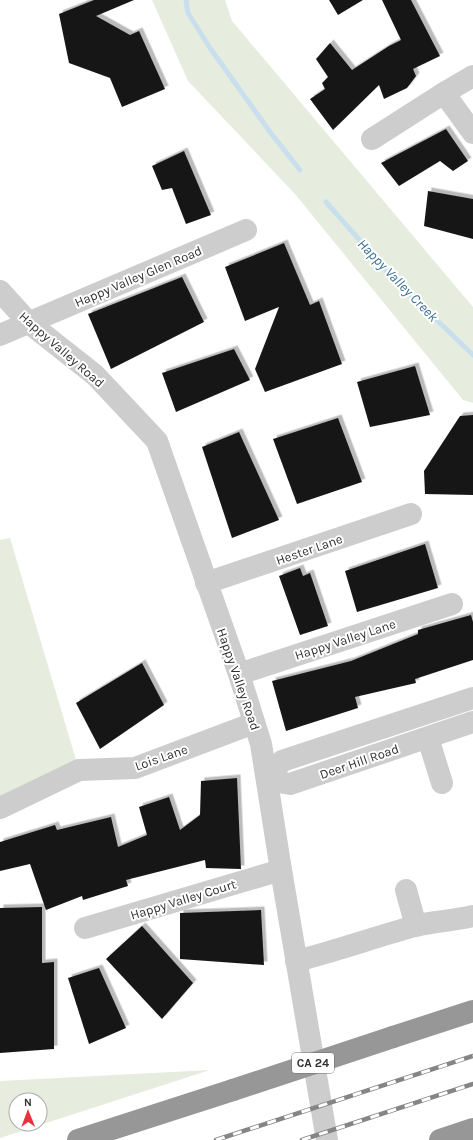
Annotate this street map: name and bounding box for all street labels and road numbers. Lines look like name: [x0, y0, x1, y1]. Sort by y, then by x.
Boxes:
street label: Happy Valley Glen Road: [72, 243, 204, 310]
street label: Happy Valley Road: [16, 309, 107, 390]
street label: Hester Lane: [274, 531, 345, 568]
street label: Happy Valley Lane: [293, 616, 398, 663]
street label: Happy Valley Road: [214, 626, 263, 732]
street label: Lois Lane: [133, 741, 190, 773]
street label: Deer Hill Road: [318, 741, 401, 782]
street label: Happy Valley Court: [128, 876, 238, 923]
road number: CA 24: [292, 1053, 334, 1073]

